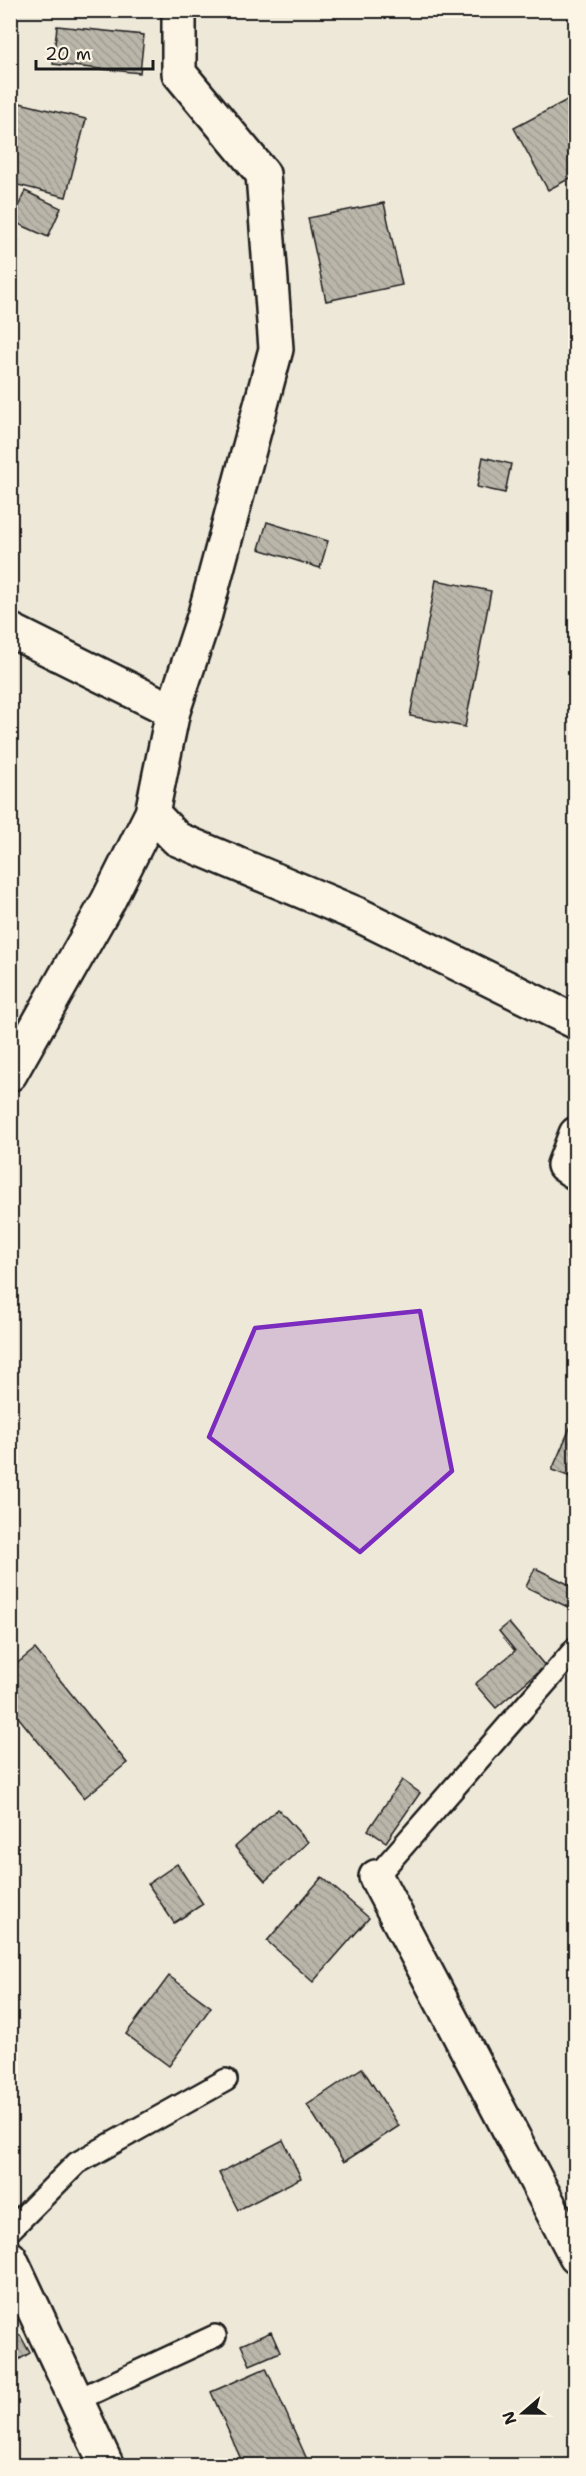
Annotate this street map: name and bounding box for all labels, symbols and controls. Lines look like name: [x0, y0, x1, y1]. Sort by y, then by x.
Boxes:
scale bar: [36, 33, 153, 71]
text: 20 m: [45, 42, 91, 66]
north arrow: [493, 2383, 553, 2443]
text: N: [497, 2408, 521, 2428]

